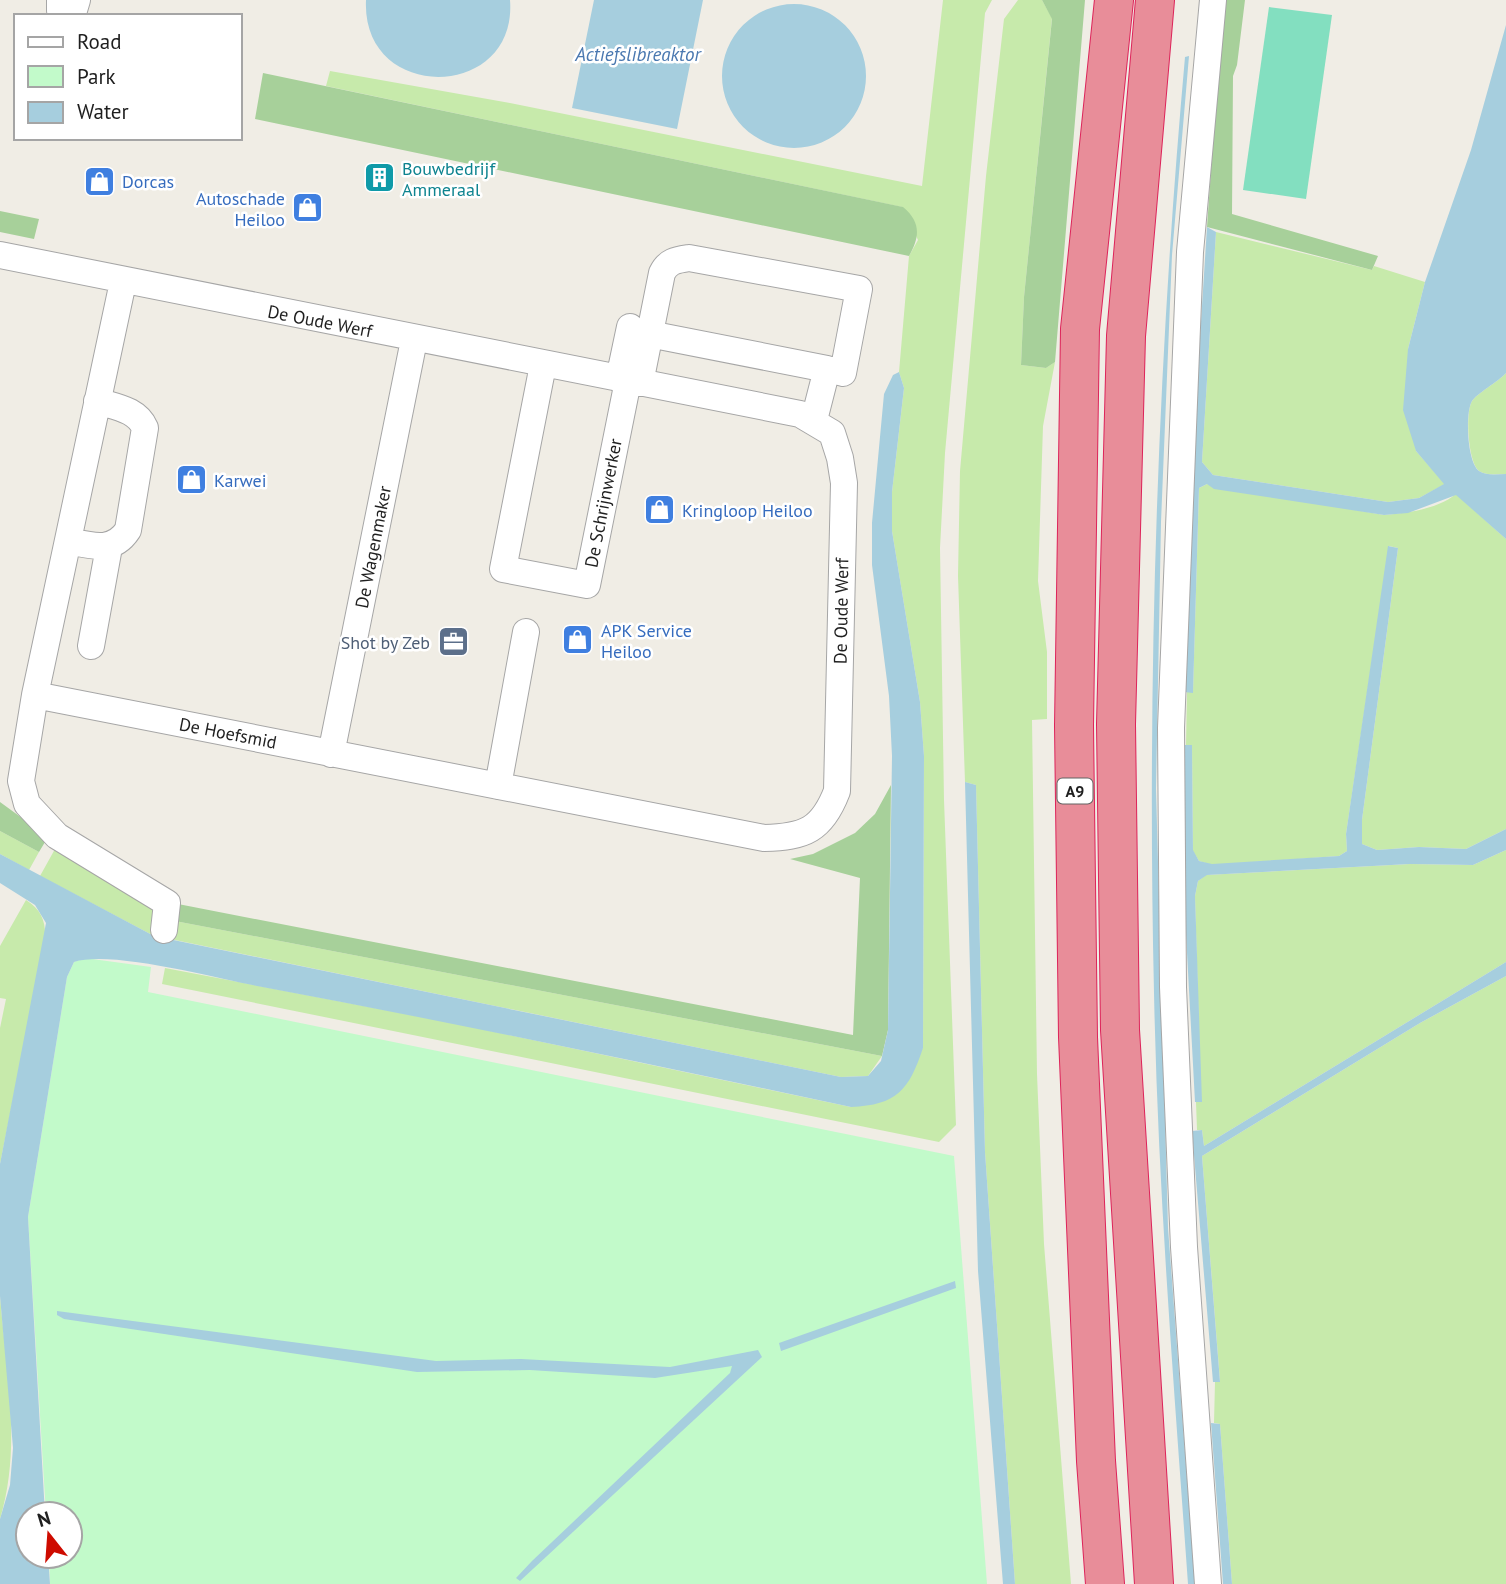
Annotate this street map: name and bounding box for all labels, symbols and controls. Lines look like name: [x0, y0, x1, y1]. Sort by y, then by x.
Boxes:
legend: [14, 14, 242, 140]
text: Road: [77, 28, 121, 55]
water label: Actiefslibreaktor: [574, 42, 702, 66]
text: Park: [77, 63, 116, 90]
text: Water: [77, 98, 129, 125]
place label: Bouwbedrijf Ammeraal: [402, 157, 496, 201]
building icon: Bouwbedrijf Ammeraal: [362, 161, 396, 195]
shop icon: Dorcas: [82, 164, 116, 198]
place label: Dorcas: [122, 170, 174, 193]
place label: Autoschade Heiloo: [196, 187, 285, 231]
shop icon: Autoschade Heiloo: [291, 191, 325, 225]
street label: De Oude Werf: [266, 300, 376, 343]
street label: De Schrijnwerker: [579, 437, 627, 569]
shop icon: Karwei: [174, 463, 208, 497]
place label: Karwei: [214, 469, 267, 492]
street label: De Wagenmaker: [350, 484, 396, 610]
shop icon: Kringloop Heiloo: [642, 493, 676, 527]
place label: Kringloop Heiloo: [682, 499, 813, 522]
street label: De Oude Werf: [829, 556, 853, 664]
place label: APK Service Heiloo: [601, 619, 692, 663]
shop icon: APK Service Heiloo: [561, 623, 595, 657]
office icon: Shot by Zeb: [436, 625, 470, 659]
place label: Shot by Zeb: [341, 631, 430, 654]
street label: De Hoefsmid: [177, 712, 279, 754]
road number: A9: [1058, 778, 1092, 804]
north arrow: [14, 1500, 84, 1570]
text: N: [35, 1505, 54, 1532]

